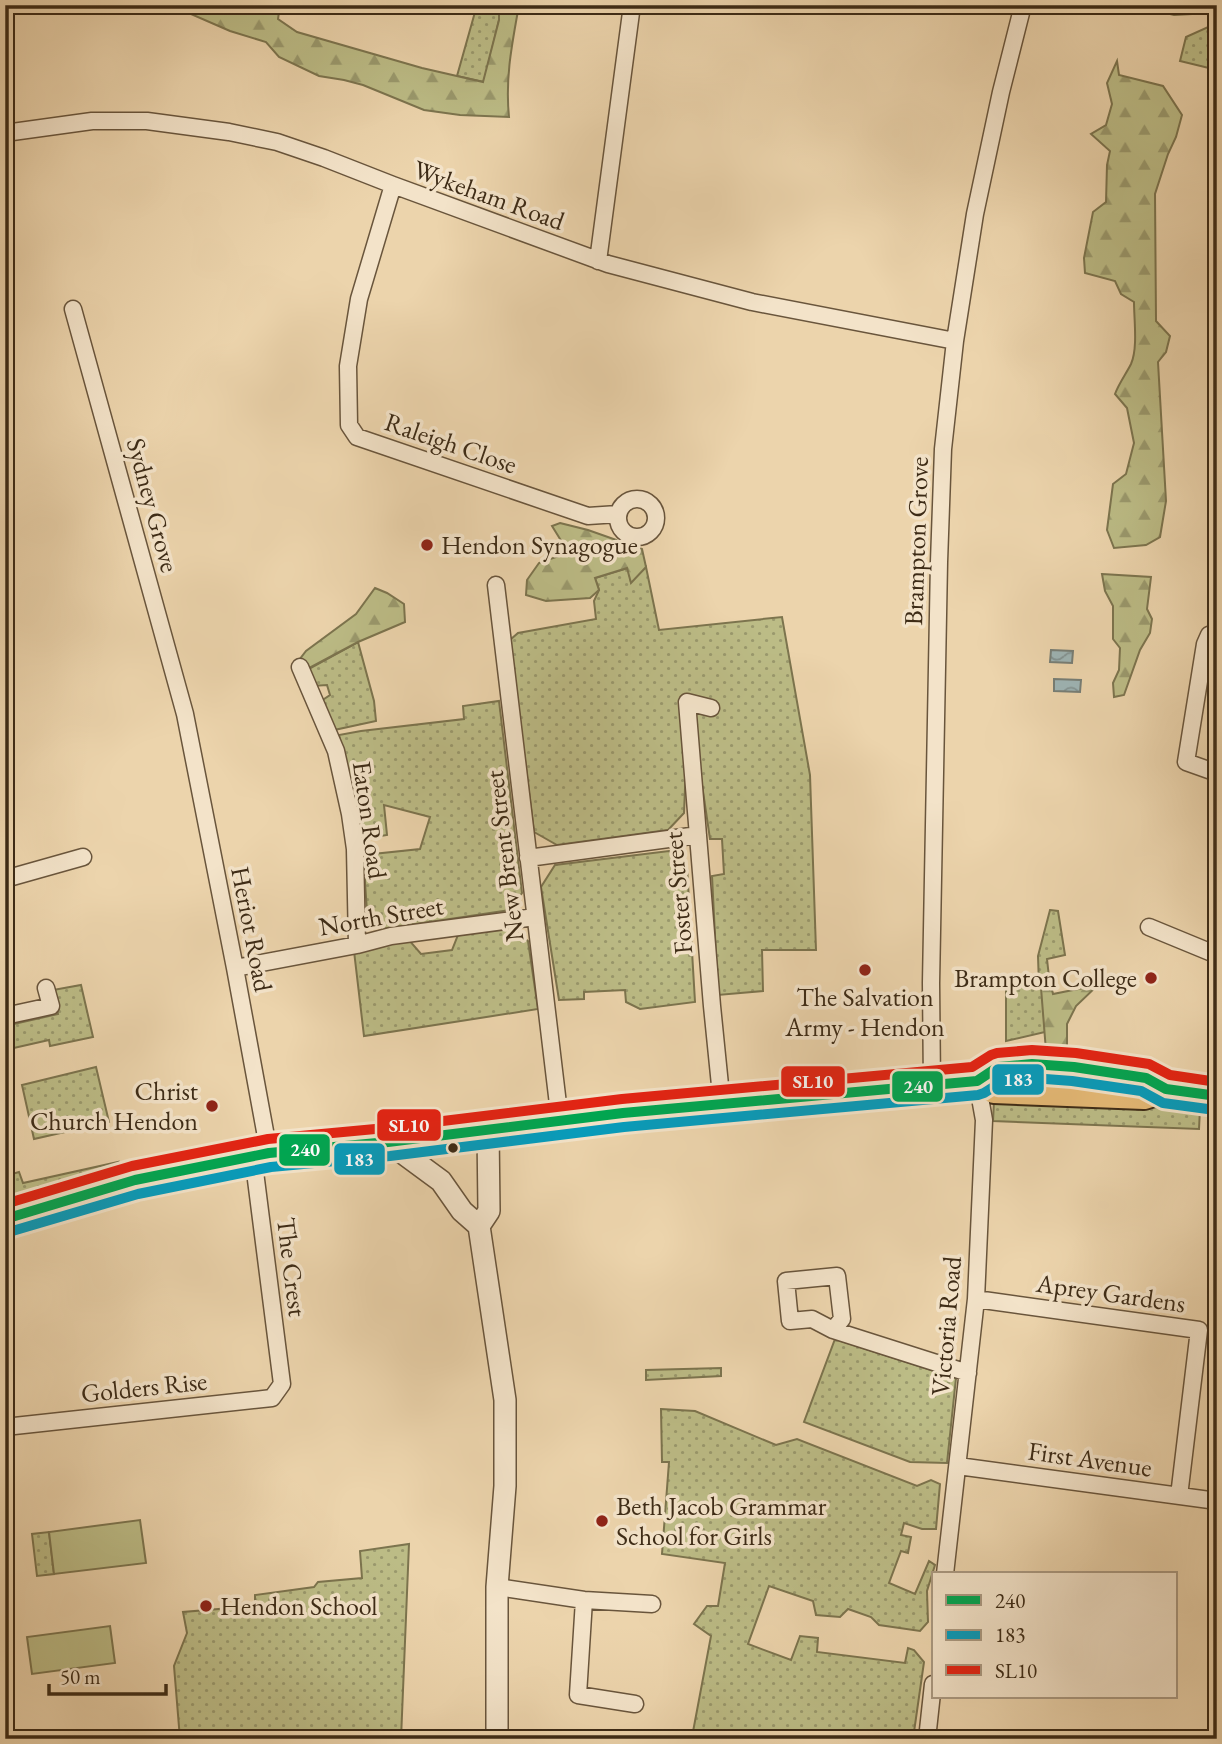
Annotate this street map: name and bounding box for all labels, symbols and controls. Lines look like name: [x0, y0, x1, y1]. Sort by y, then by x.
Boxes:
street label: Wykeham Road: [409, 152, 570, 238]
street label: Raleigh Close: [380, 405, 522, 481]
street label: Sydney Grove: [119, 434, 187, 576]
street label: Brampton Grove: [896, 456, 936, 626]
place label: Hendon Synagogue: [441, 528, 638, 562]
marker: Hendon Synagogue: [419, 537, 435, 553]
street label: Eaton Road: [345, 759, 395, 882]
street label: New Brent Street: [477, 769, 531, 943]
street label: Foster Street: [656, 830, 700, 956]
street label: Heriot Road: [223, 863, 281, 995]
street label: North Street: [316, 888, 446, 944]
place label: Brampton College: [954, 961, 1137, 995]
marker: The Salvation Army - Hendon: [857, 962, 873, 978]
marker: Brampton College: [1143, 970, 1159, 986]
place label: The Salvation Army - Hendon: [784, 980, 945, 1044]
line badge: 183: [991, 1063, 1045, 1096]
line badge: SL10: [780, 1065, 846, 1098]
text: 183: [1003, 1067, 1033, 1092]
text: SL10: [793, 1069, 833, 1094]
line badge: 240: [891, 1070, 944, 1103]
place label: Christ Church Hendon: [30, 1074, 198, 1138]
text: 240: [903, 1074, 933, 1099]
marker: Christ Church Hendon: [204, 1098, 220, 1114]
line badge: SL10: [376, 1108, 442, 1142]
text: SL10: [389, 1113, 429, 1138]
line badge: 240: [278, 1133, 331, 1167]
text: 240: [290, 1137, 320, 1162]
unlabelled marker: [446, 1141, 460, 1155]
line badge: 183: [333, 1142, 386, 1176]
text: 183: [344, 1147, 374, 1172]
street label: The Crest: [269, 1215, 315, 1319]
street label: Victoria Road: [923, 1254, 969, 1397]
street label: Aprey Gardens: [1033, 1266, 1188, 1320]
street label: Golders Rise: [79, 1363, 209, 1411]
street label: First Avenue: [1026, 1433, 1154, 1485]
place label: Beth Jacob Grammar School for Girls: [616, 1489, 827, 1553]
marker: Beth Jacob Grammar School for Girls: [594, 1513, 610, 1529]
legend: [932, 1572, 1176, 1698]
text: 240: [995, 1587, 1025, 1614]
place label: Hendon School: [220, 1589, 378, 1623]
marker: Hendon School: [198, 1598, 214, 1614]
text: 183: [995, 1621, 1025, 1648]
scale bar: [49, 1653, 166, 1697]
text: SL10: [995, 1657, 1037, 1684]
text: 50 m: [60, 1663, 101, 1690]

